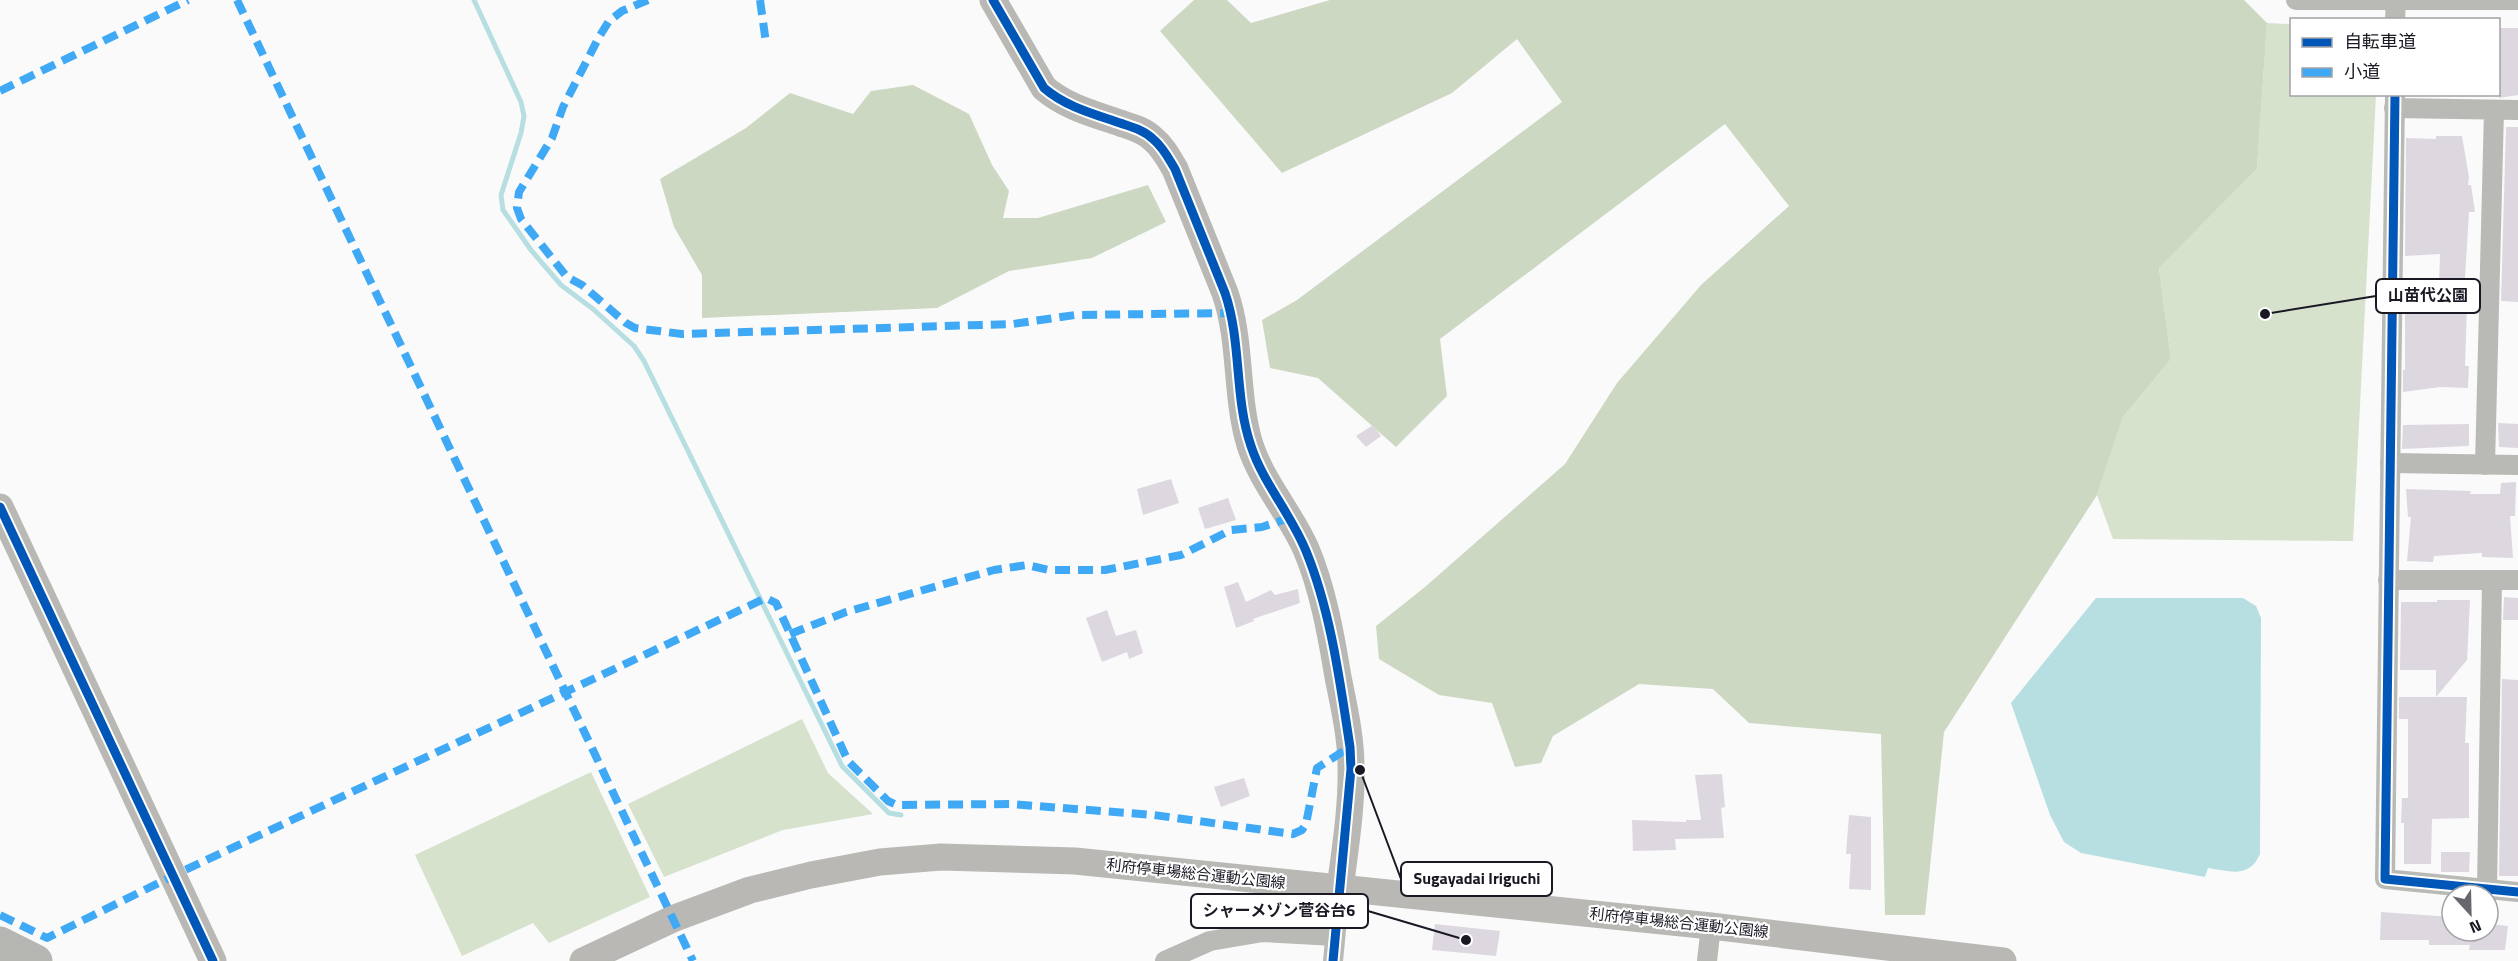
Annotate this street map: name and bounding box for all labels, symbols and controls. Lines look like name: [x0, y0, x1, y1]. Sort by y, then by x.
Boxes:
legend: [2290, 18, 2500, 96]
text: 自転車道: [2344, 28, 2416, 55]
text: 小道: [2344, 58, 2380, 85]
callout: 山苗代公園: [2376, 279, 2480, 313]
text: 山苗代公園: [2388, 283, 2468, 307]
street label: 利府停車場総合運動公園線: [1105, 853, 1287, 894]
callout: Sugayadai Iriguchi: [1401, 862, 1552, 896]
text: Sugayadai Iriguchi: [1414, 866, 1540, 890]
north arrow: [2440, 883, 2500, 943]
callout: シャーメゾン菅谷台6: [1191, 894, 1368, 928]
text: シャーメゾン菅谷台6: [1203, 898, 1355, 922]
street label: 利府停車場総合運動公園線: [1588, 902, 1770, 943]
text: N: [2466, 914, 2485, 940]

